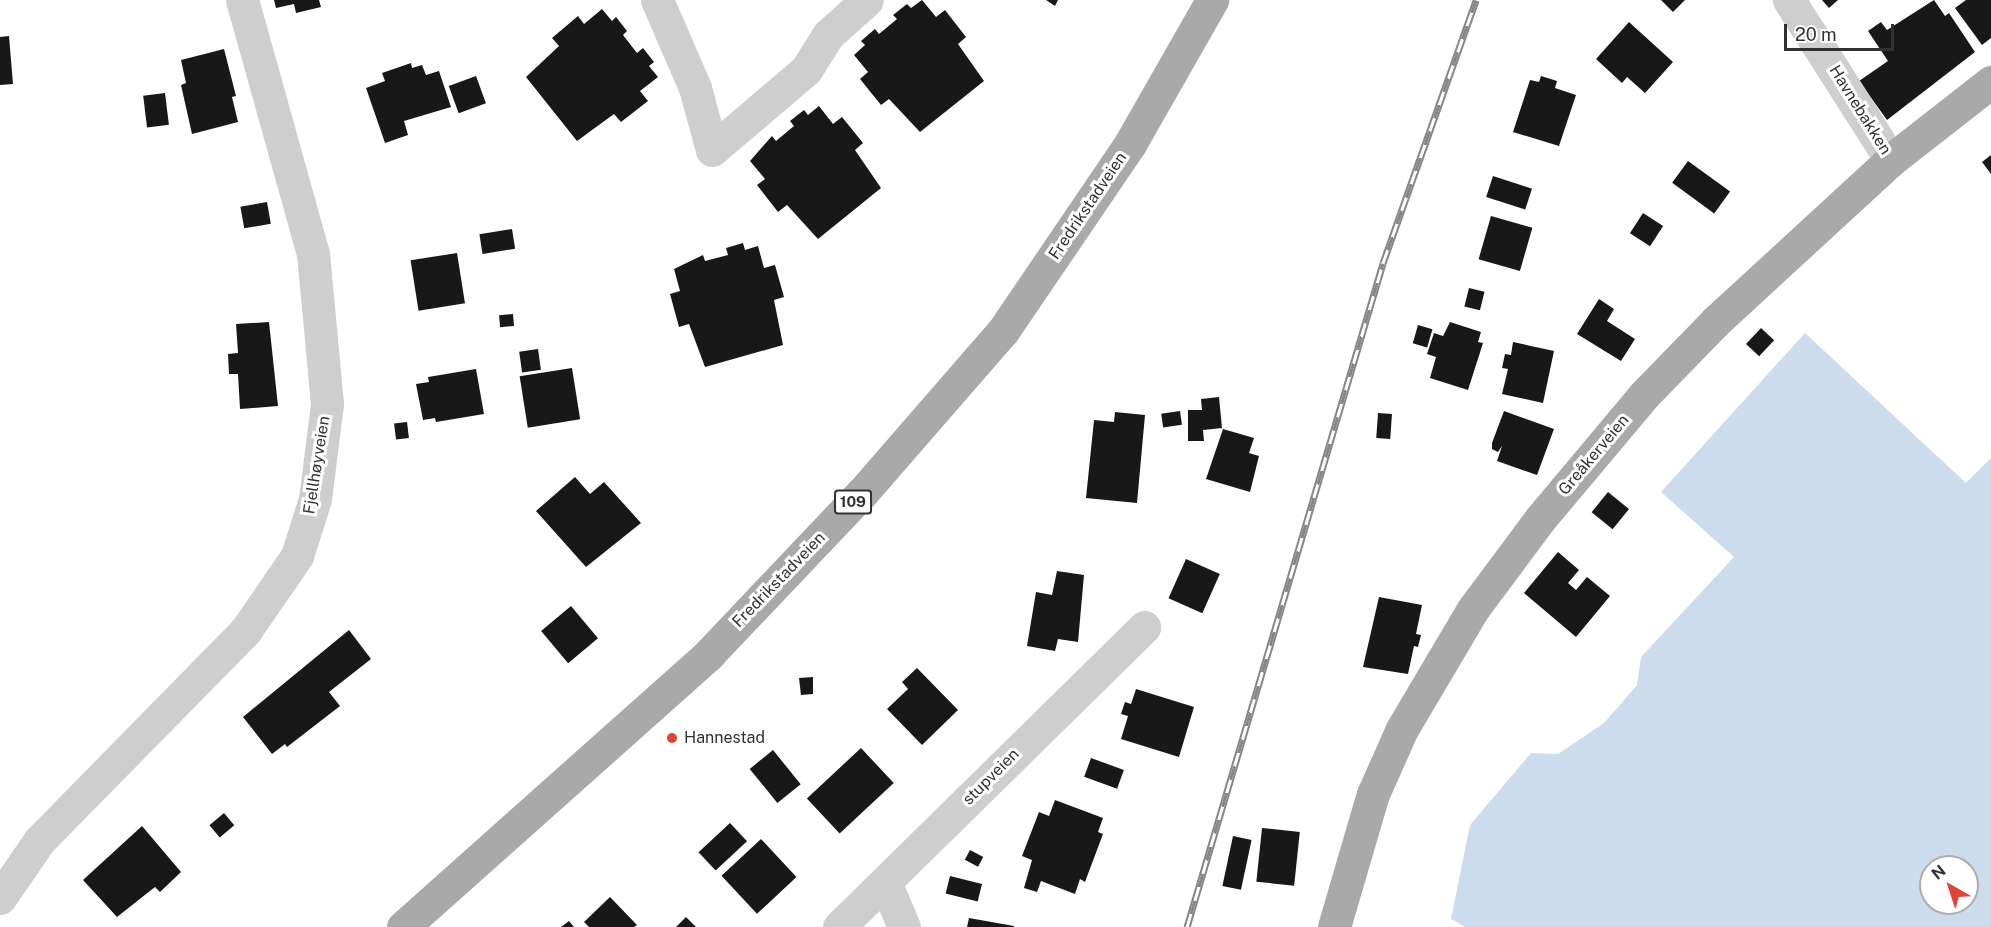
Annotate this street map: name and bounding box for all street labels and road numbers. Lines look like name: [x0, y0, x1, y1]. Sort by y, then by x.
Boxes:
street label: Havnebakken: [1825, 62, 1895, 158]
street label: Fredrikstadveien: [1045, 149, 1131, 263]
street label: Greåkerveien: [1555, 411, 1633, 499]
street label: Fjellhøyveien: [300, 415, 334, 515]
road number: 109: [834, 490, 872, 514]
street label: Fredrikstadveien: [729, 528, 829, 632]
street label: stupveien: [959, 745, 1023, 809]

